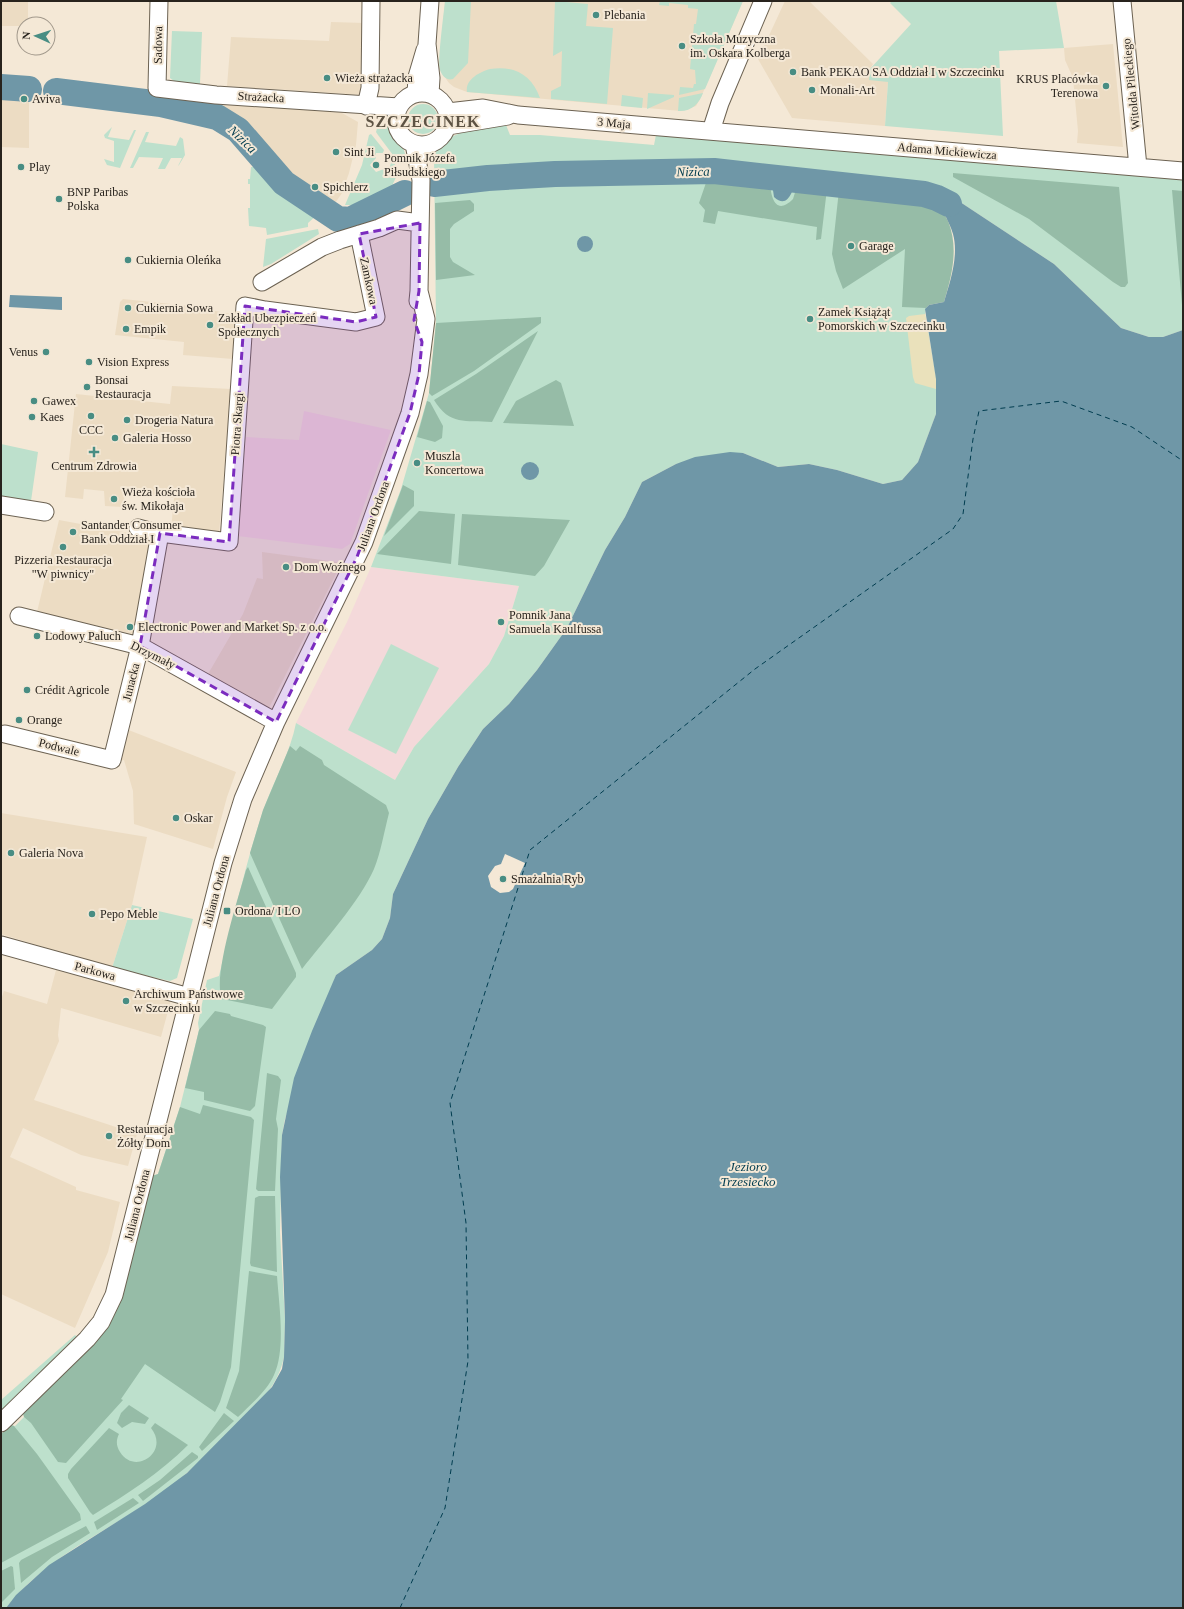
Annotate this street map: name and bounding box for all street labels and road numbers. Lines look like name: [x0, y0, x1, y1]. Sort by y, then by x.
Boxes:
street label: Sadowa: [151, 25, 165, 64]
street label: Witolda Pileckiego: [1119, 38, 1143, 130]
street label: Strażacka: [237, 89, 285, 105]
street label: 3 Maja: [597, 115, 632, 131]
street label: Adama Mickiewicza: [897, 140, 998, 162]
street label: Zamkowa: [357, 256, 381, 307]
street label: Piotra Skargi: [228, 392, 246, 456]
street label: Juliana Ordona: [354, 479, 392, 553]
street label: Drzymały: [128, 638, 178, 672]
street label: Junacka: [120, 661, 143, 702]
street label: Podwale: [37, 735, 81, 759]
street label: Juliana Ordona: [200, 853, 232, 928]
street label: Parkowa: [73, 959, 118, 983]
street label: Juliana Ordona: [121, 1167, 153, 1242]

